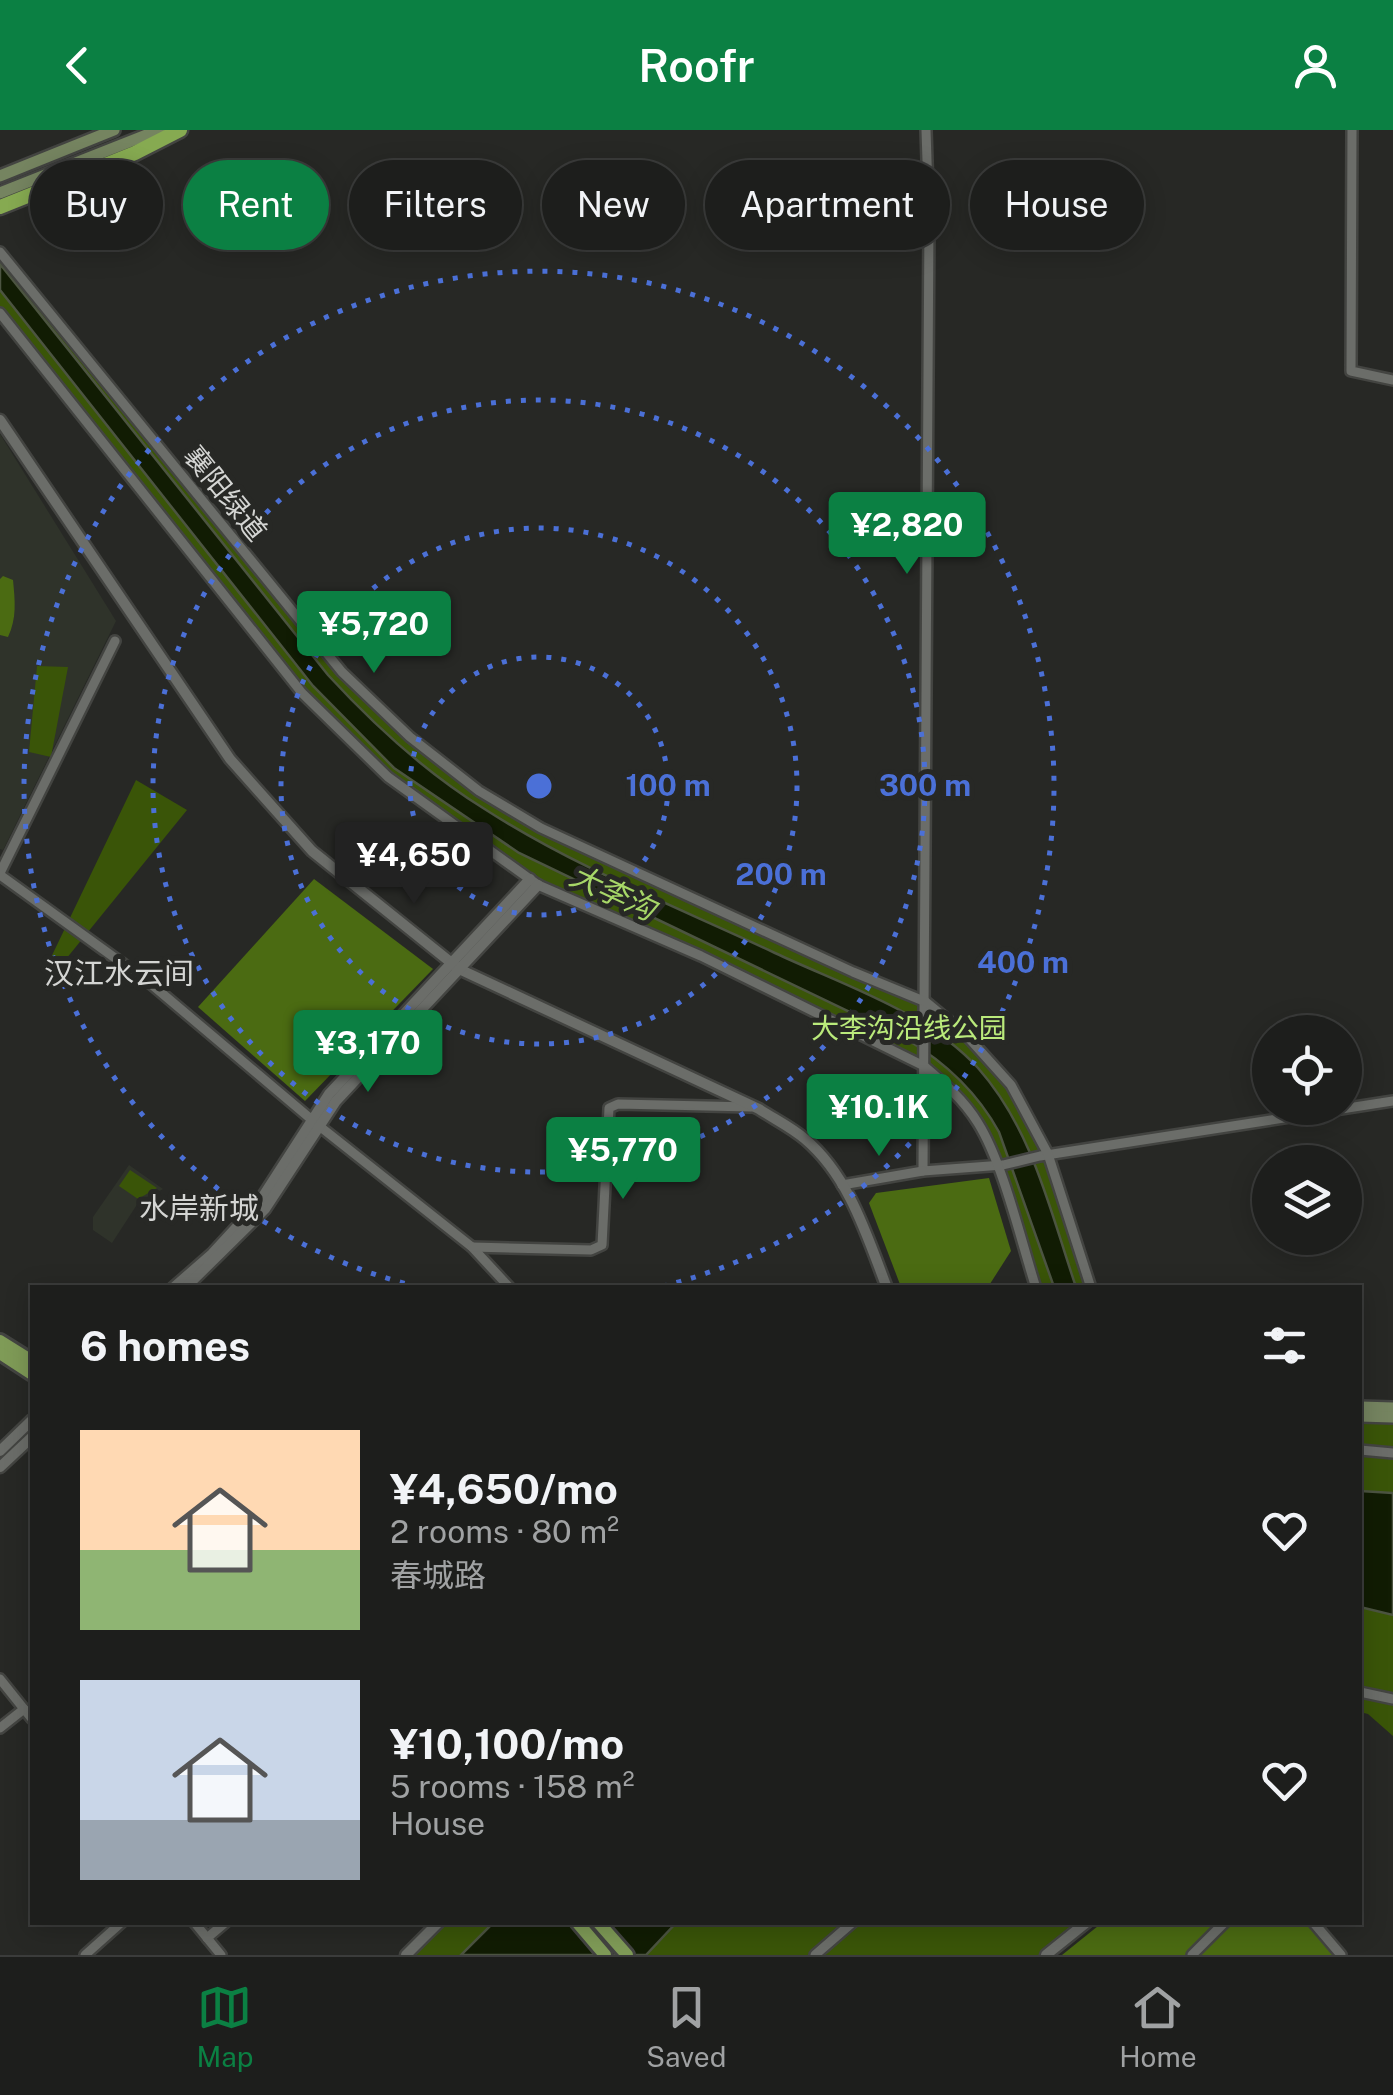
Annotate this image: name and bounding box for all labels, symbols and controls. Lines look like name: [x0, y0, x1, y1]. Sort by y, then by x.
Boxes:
icon: back: [50, 38, 105, 93]
icon: person: [1288, 38, 1343, 93]
text: Roofr: [638, 39, 755, 92]
chip: Buy: [30, 160, 163, 250]
chip: Rent: [183, 160, 329, 250]
chip: Filters: [349, 160, 522, 250]
chip: New: [542, 160, 685, 250]
chip: Apartment: [705, 160, 950, 250]
chip: House: [970, 160, 1144, 250]
street label: 襄阳绿道: [178, 439, 274, 547]
pin: ¥2,820: [826, 492, 988, 577]
text: ¥2,820: [851, 506, 963, 543]
pin: ¥5,720: [293, 591, 455, 676]
text: ¥5,720: [319, 605, 429, 642]
text: 100 m: [625, 767, 711, 803]
text: 300 m: [879, 767, 971, 803]
centre of rings: [521, 768, 557, 804]
pin: ¥4,650: [333, 822, 495, 907]
text: ¥4,650: [357, 836, 471, 873]
text: 200 m: [735, 856, 827, 892]
water label: 大李沟: [565, 857, 664, 929]
text: 400 m: [977, 944, 1069, 980]
district label: 汉江水云间: [44, 955, 194, 991]
pin: ¥3,170: [287, 1010, 449, 1095]
park label: 大李沟沿线公园: [811, 1011, 1007, 1044]
map controls: [1252, 1015, 1362, 1255]
button: locate: [1252, 1015, 1362, 1125]
text: ¥3,170: [315, 1024, 421, 1061]
pin: ¥10.1K: [798, 1074, 960, 1159]
text: ¥10.1K: [829, 1088, 929, 1125]
pin: ¥5,770: [542, 1117, 704, 1202]
text: ¥5,770: [568, 1131, 678, 1168]
button: layers: [1252, 1145, 1362, 1255]
district label: 水岸新城: [139, 1190, 259, 1226]
icon: filters: [1257, 1318, 1312, 1373]
text: 6 homes: [80, 1321, 250, 1370]
text: ¥4,650/mo: [390, 1464, 618, 1513]
icon: home: [160, 1470, 280, 1590]
icon: heart: [1257, 1503, 1312, 1558]
text: 2 rooms · 80 m²: [390, 1513, 619, 1550]
text: 春城路: [390, 1557, 486, 1594]
text: ¥10,100/mo: [390, 1719, 624, 1768]
icon: home: [160, 1720, 280, 1840]
icon: heart: [1257, 1753, 1312, 1808]
text: 5 rooms · 158 m²: [390, 1768, 634, 1805]
text: House: [390, 1805, 485, 1842]
tab: Map: [196, 1980, 253, 2073]
tab: Saved: [646, 1980, 726, 2073]
tab: Home: [1119, 1980, 1197, 2073]

